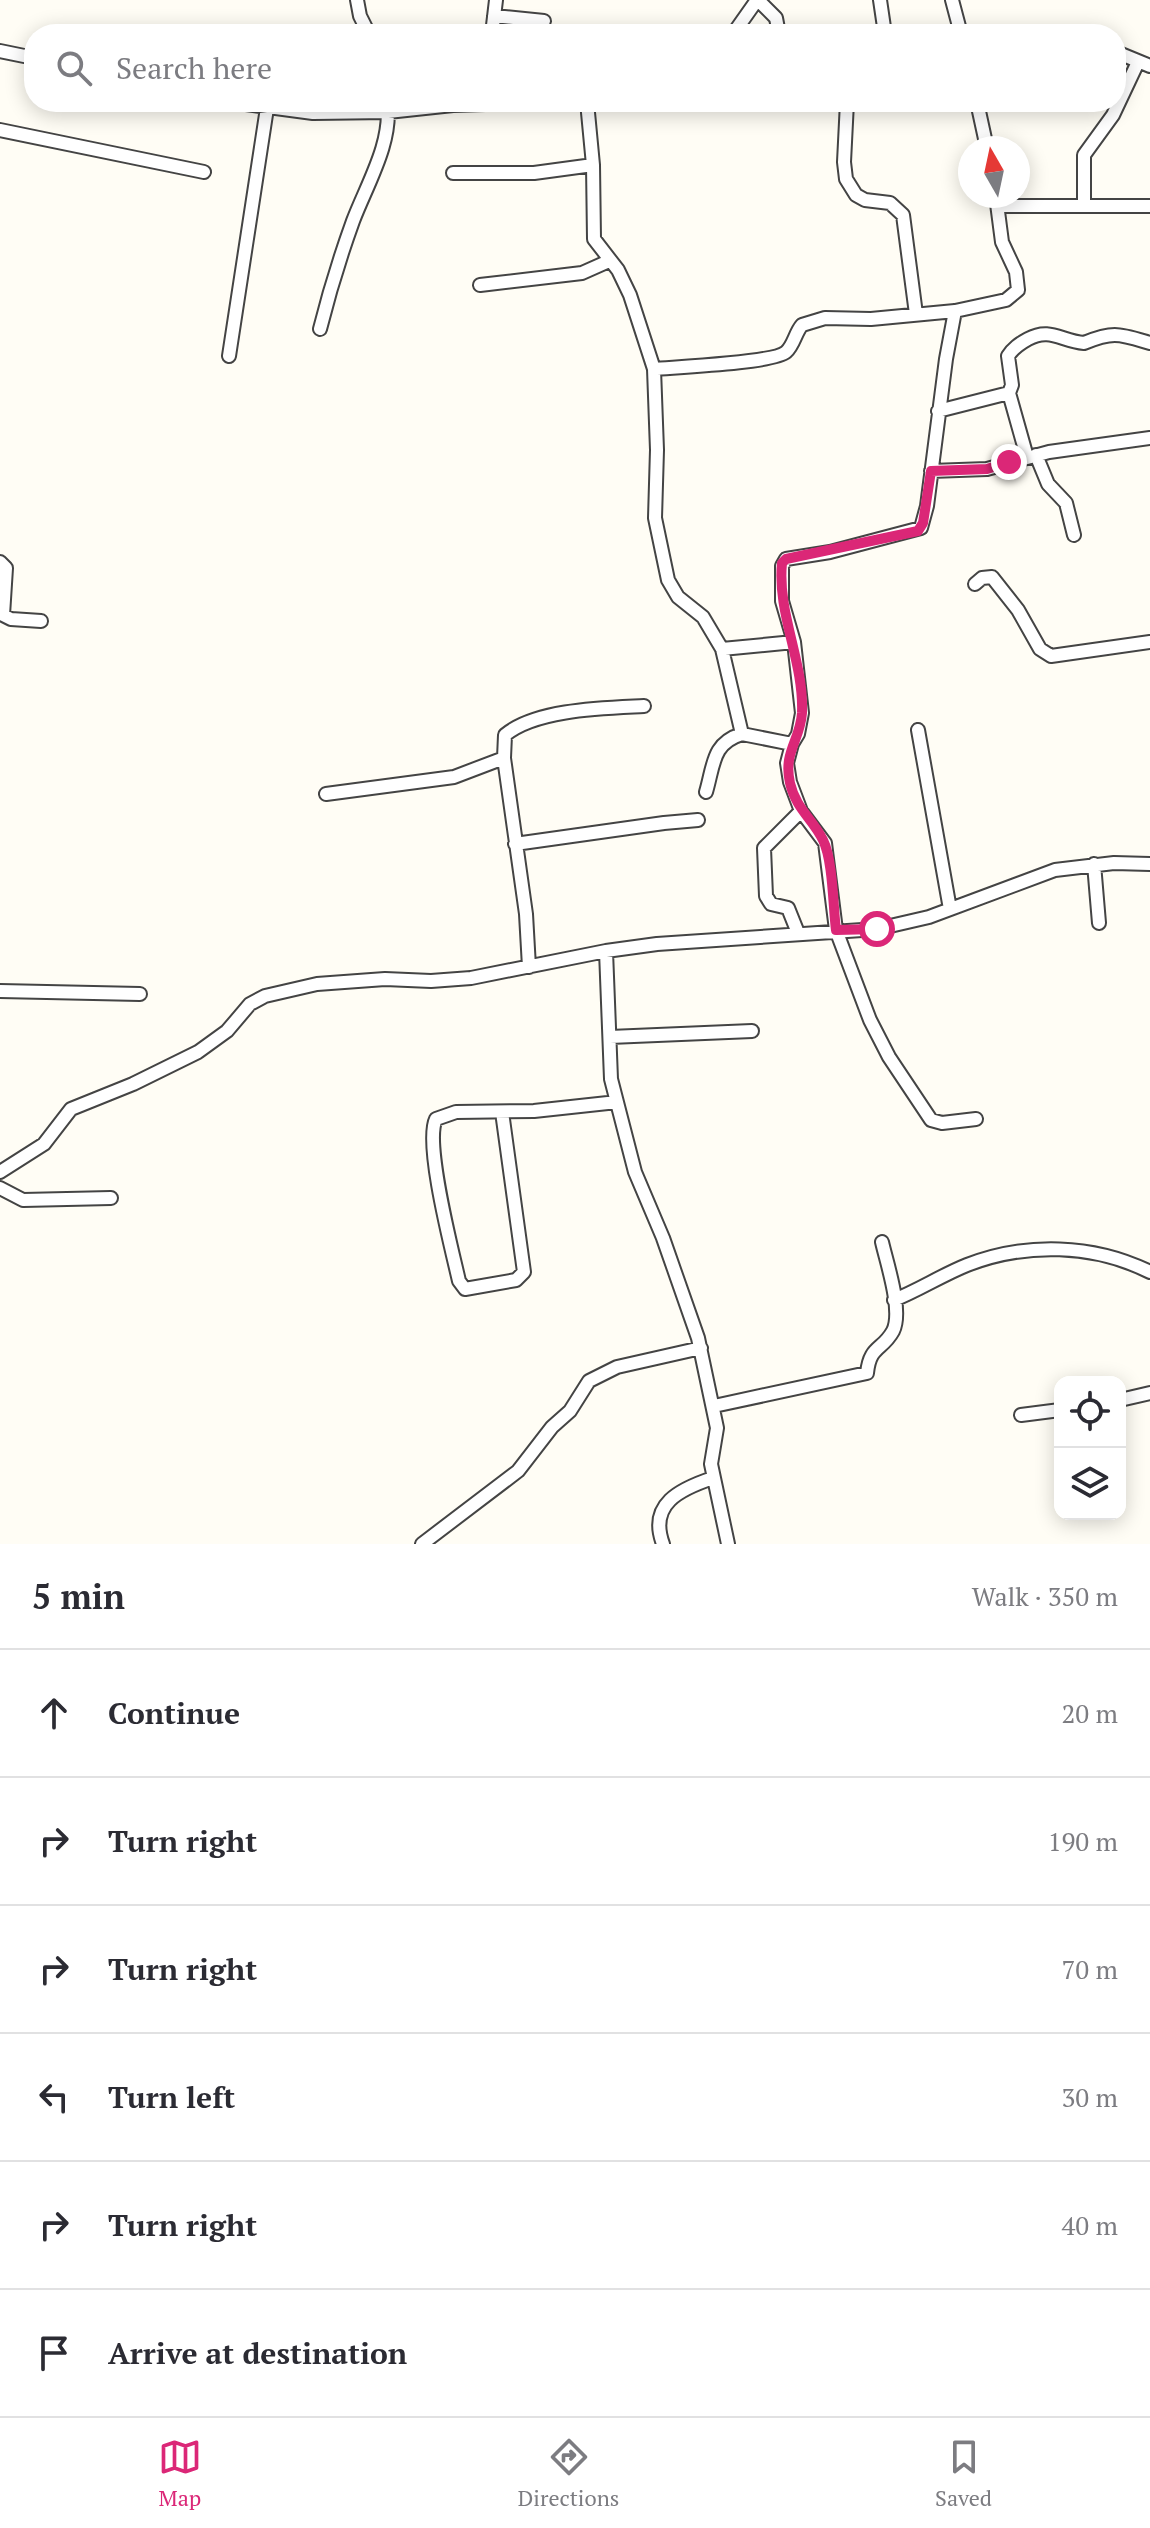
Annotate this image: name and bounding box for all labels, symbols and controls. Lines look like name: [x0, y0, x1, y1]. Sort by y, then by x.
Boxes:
search box: [24, 24, 1126, 112]
icon: search: [52, 46, 96, 90]
text: Search here: [116, 48, 272, 88]
north arrow: [958, 136, 1030, 208]
route end: [991, 444, 1027, 480]
route start: [859, 911, 895, 947]
map controls: [1054, 1376, 1126, 1520]
button: locate: [1054, 1376, 1126, 1448]
button: layers: [1054, 1448, 1126, 1520]
text: 5 min: [32, 1574, 125, 1619]
text: Walk · 350 m: [972, 1579, 1118, 1613]
icon: ahead: [32, 1691, 76, 1735]
text: Continue: [108, 1693, 240, 1733]
text: 20 m: [1062, 1696, 1118, 1730]
icon: right: [32, 1819, 76, 1863]
text: Turn right: [108, 1821, 257, 1861]
text: 190 m: [1048, 1824, 1118, 1858]
icon: right: [32, 1947, 76, 1991]
text: Turn right: [108, 1949, 257, 1989]
text: 70 m: [1062, 1952, 1118, 1986]
icon: left: [32, 2075, 76, 2119]
text: Turn left: [108, 2077, 235, 2117]
text: 30 m: [1062, 2080, 1118, 2114]
icon: right: [32, 2203, 76, 2247]
text: Turn right: [108, 2205, 257, 2245]
text: 40 m: [1062, 2208, 1118, 2242]
icon: arrive: [32, 2331, 76, 2375]
text: Arrive at destination: [108, 2333, 407, 2373]
tab: Map: [158, 2435, 202, 2512]
tab: Directions: [518, 2435, 619, 2512]
tab: Saved: [935, 2435, 992, 2512]

